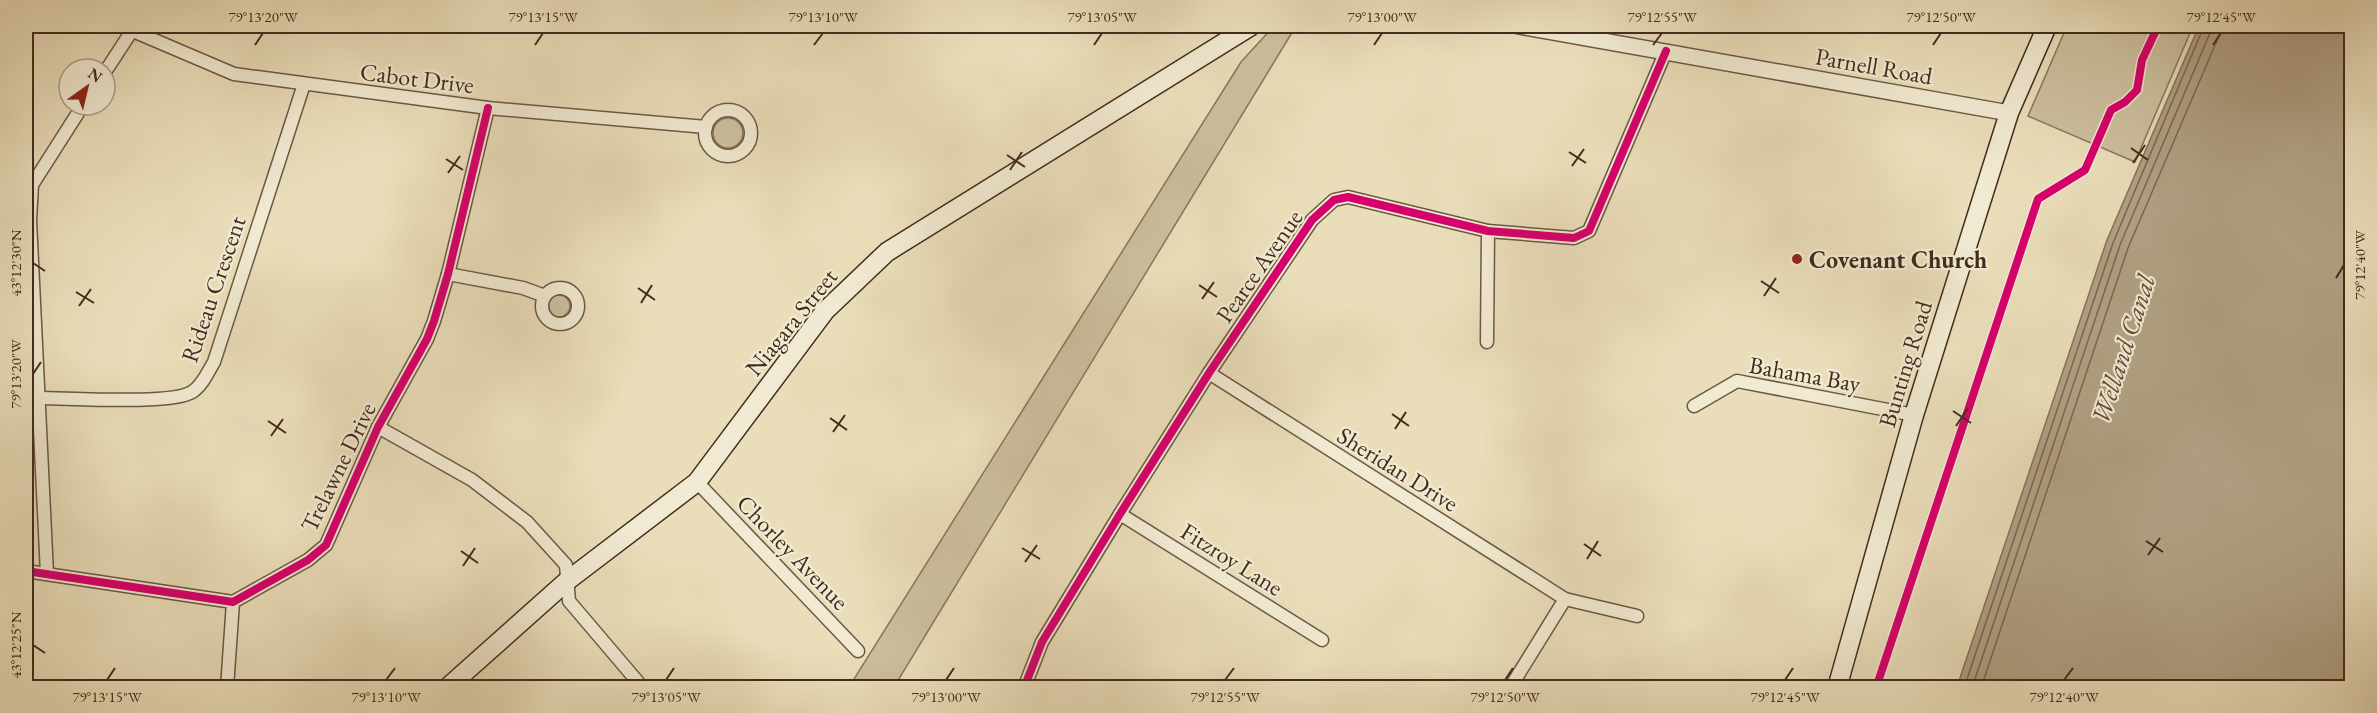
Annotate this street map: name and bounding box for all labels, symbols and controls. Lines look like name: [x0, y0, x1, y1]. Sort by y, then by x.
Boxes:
text: 79°13'20"W: [228, 7, 298, 26]
text: 79°13'15"W: [508, 7, 578, 26]
text: 79°13'10"W: [788, 7, 858, 26]
text: 79°13'05"W: [1067, 7, 1137, 26]
text: 79°13'00"W: [1347, 7, 1417, 26]
text: 79°12'55"W: [1627, 7, 1697, 26]
text: 79°12'50"W: [1906, 7, 1976, 26]
text: 79°12'45"W: [2186, 7, 2256, 26]
street label: Parnell Road: [1813, 40, 1936, 92]
street label: Cabot Drive: [358, 56, 476, 100]
north arrow: [57, 57, 117, 117]
text: N: [84, 63, 106, 87]
street label: Pearce Avenue: [1209, 203, 1309, 329]
street label: Rideau Crescent: [174, 211, 253, 366]
text: 43°12'30"N: [6, 229, 25, 297]
text: 79°12'40"W: [2350, 230, 2369, 300]
place label: Covenant Church: [1809, 244, 1988, 275]
marker: Covenant Church: [1790, 252, 1804, 266]
street label: Niagara Street: [738, 262, 844, 382]
water label: Welland Canal: [2083, 270, 2163, 428]
street label: Bunting Road: [1871, 296, 1939, 431]
text: 79°13'20"W: [6, 339, 25, 409]
street label: Bahama Bay: [1747, 349, 1864, 399]
street label: Trelawne Drive: [293, 397, 383, 537]
street label: Sheridan Drive: [1332, 419, 1464, 519]
street label: Chorley Avenue: [730, 488, 856, 616]
street label: Fitzroy Lane: [1175, 515, 1289, 603]
text: 43°12'25"N: [6, 611, 25, 679]
text: 79°13'15"W: [72, 687, 142, 706]
text: 79°13'10"W: [351, 687, 421, 706]
text: 79°13'05"W: [631, 687, 701, 706]
text: 79°13'00"W: [911, 687, 981, 706]
text: 79°12'55"W: [1190, 687, 1260, 706]
text: 79°12'50"W: [1470, 687, 1540, 706]
text: 79°12'45"W: [1750, 687, 1820, 706]
text: 79°12'40"W: [2029, 687, 2099, 706]

